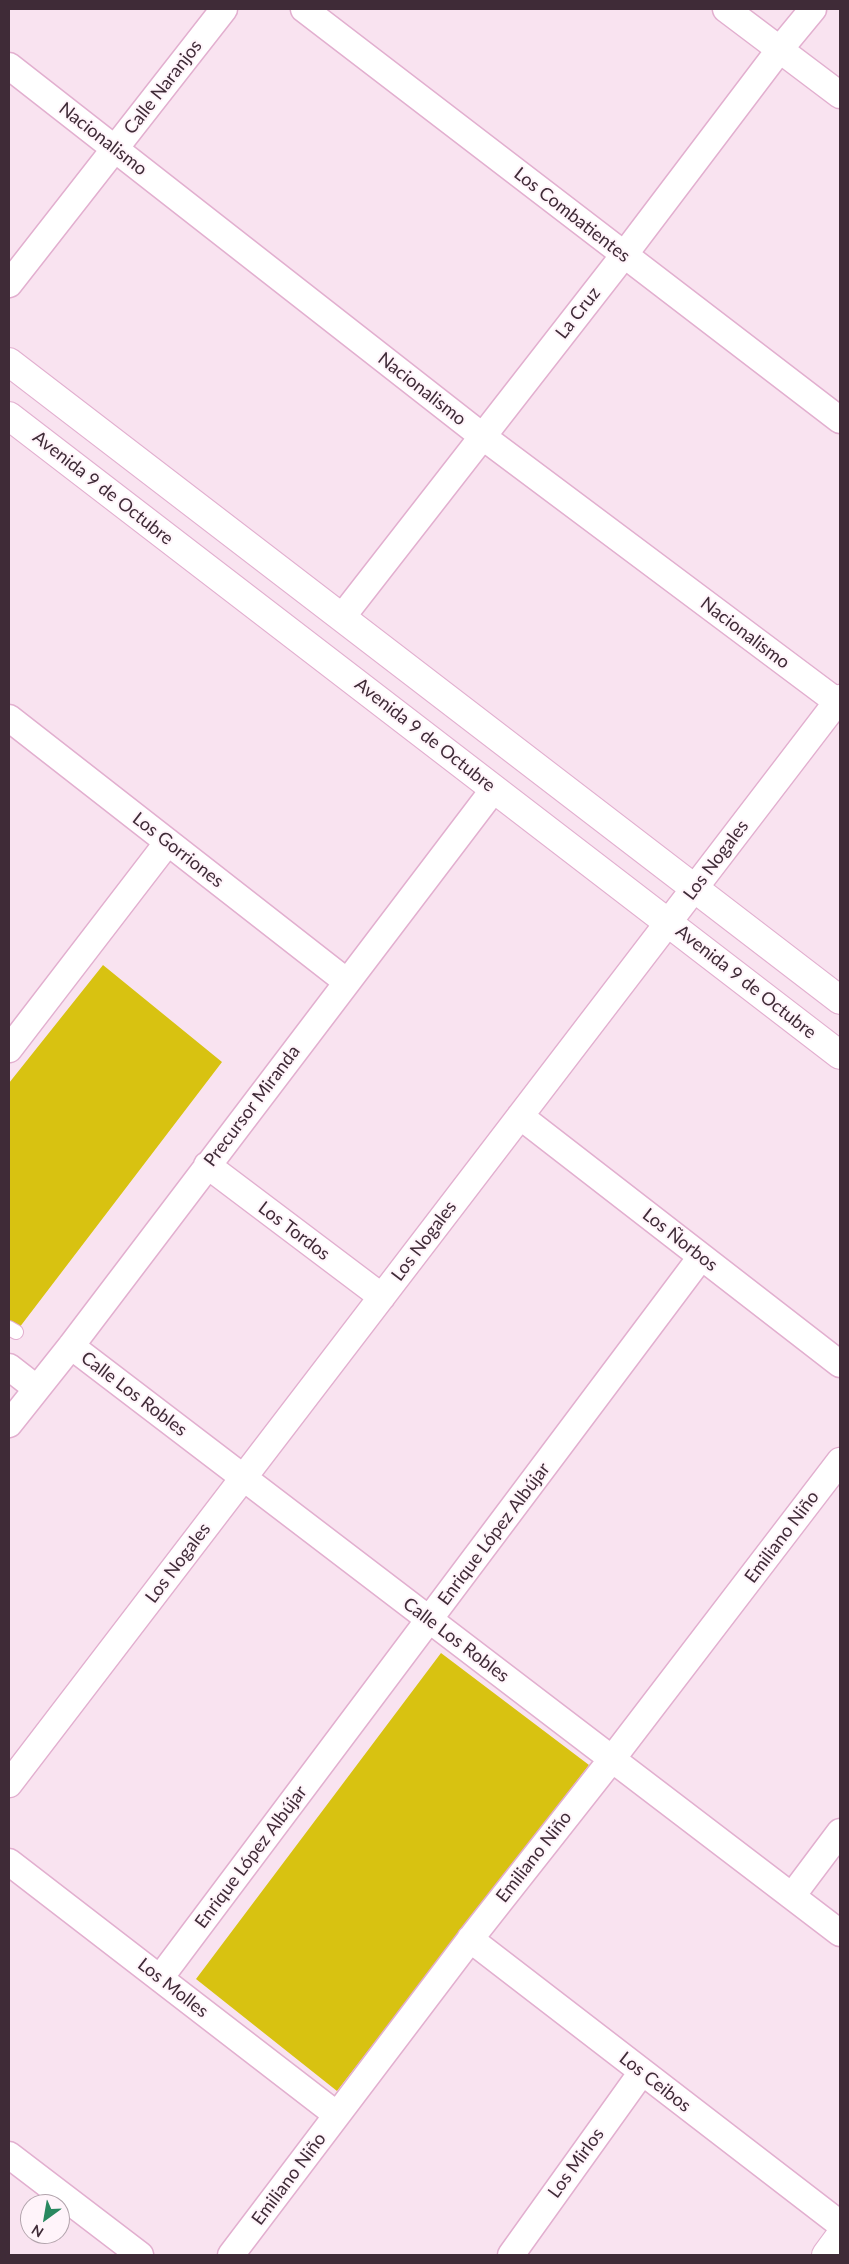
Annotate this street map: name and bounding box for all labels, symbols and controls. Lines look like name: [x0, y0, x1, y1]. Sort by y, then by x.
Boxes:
street label: Calle Naranjos: [119, 36, 207, 138]
street label: Nacionalismo: [55, 98, 151, 180]
street label: Los Combatientes: [510, 163, 634, 267]
street label: La Cruz: [551, 283, 605, 343]
street label: Nacionalismo: [374, 348, 470, 430]
street label: Avenida 9 de Octubre: [28, 426, 178, 550]
street label: Nacionalismo: [696, 593, 794, 673]
street label: Avenida 9 de Octubre: [350, 673, 500, 797]
street label: Los Gorriones: [128, 808, 228, 892]
street label: Los Nogales: [679, 816, 753, 904]
street label: Avenida 9 de Octubre: [671, 920, 821, 1044]
street label: Precursor Miranda: [199, 1041, 305, 1171]
street label: Los Tordos: [254, 1197, 334, 1265]
street label: Los Nogales: [387, 1197, 461, 1285]
street label: Los Ñorbos: [638, 1204, 722, 1276]
street label: Calle Los Robles: [77, 1347, 191, 1441]
street label: Enrique López Albújar: [433, 1459, 555, 1609]
street label: Emiliano Niño: [740, 1487, 824, 1587]
street label: Los Nogales: [141, 1519, 215, 1607]
street label: Calle Los Robles: [399, 1593, 513, 1687]
street label: Enrique López Albújar: [190, 1782, 312, 1932]
street label: Emiliano Niño: [492, 1807, 576, 1907]
street label: Los Molles: [133, 1954, 213, 2022]
street label: Los Ceibos: [615, 2047, 695, 2117]
street label: Los Mirlos: [543, 2124, 609, 2202]
street label: Emiliano Niño: [247, 2129, 331, 2229]
north arrow: [20, 2194, 70, 2244]
text: N: [28, 2221, 46, 2241]

